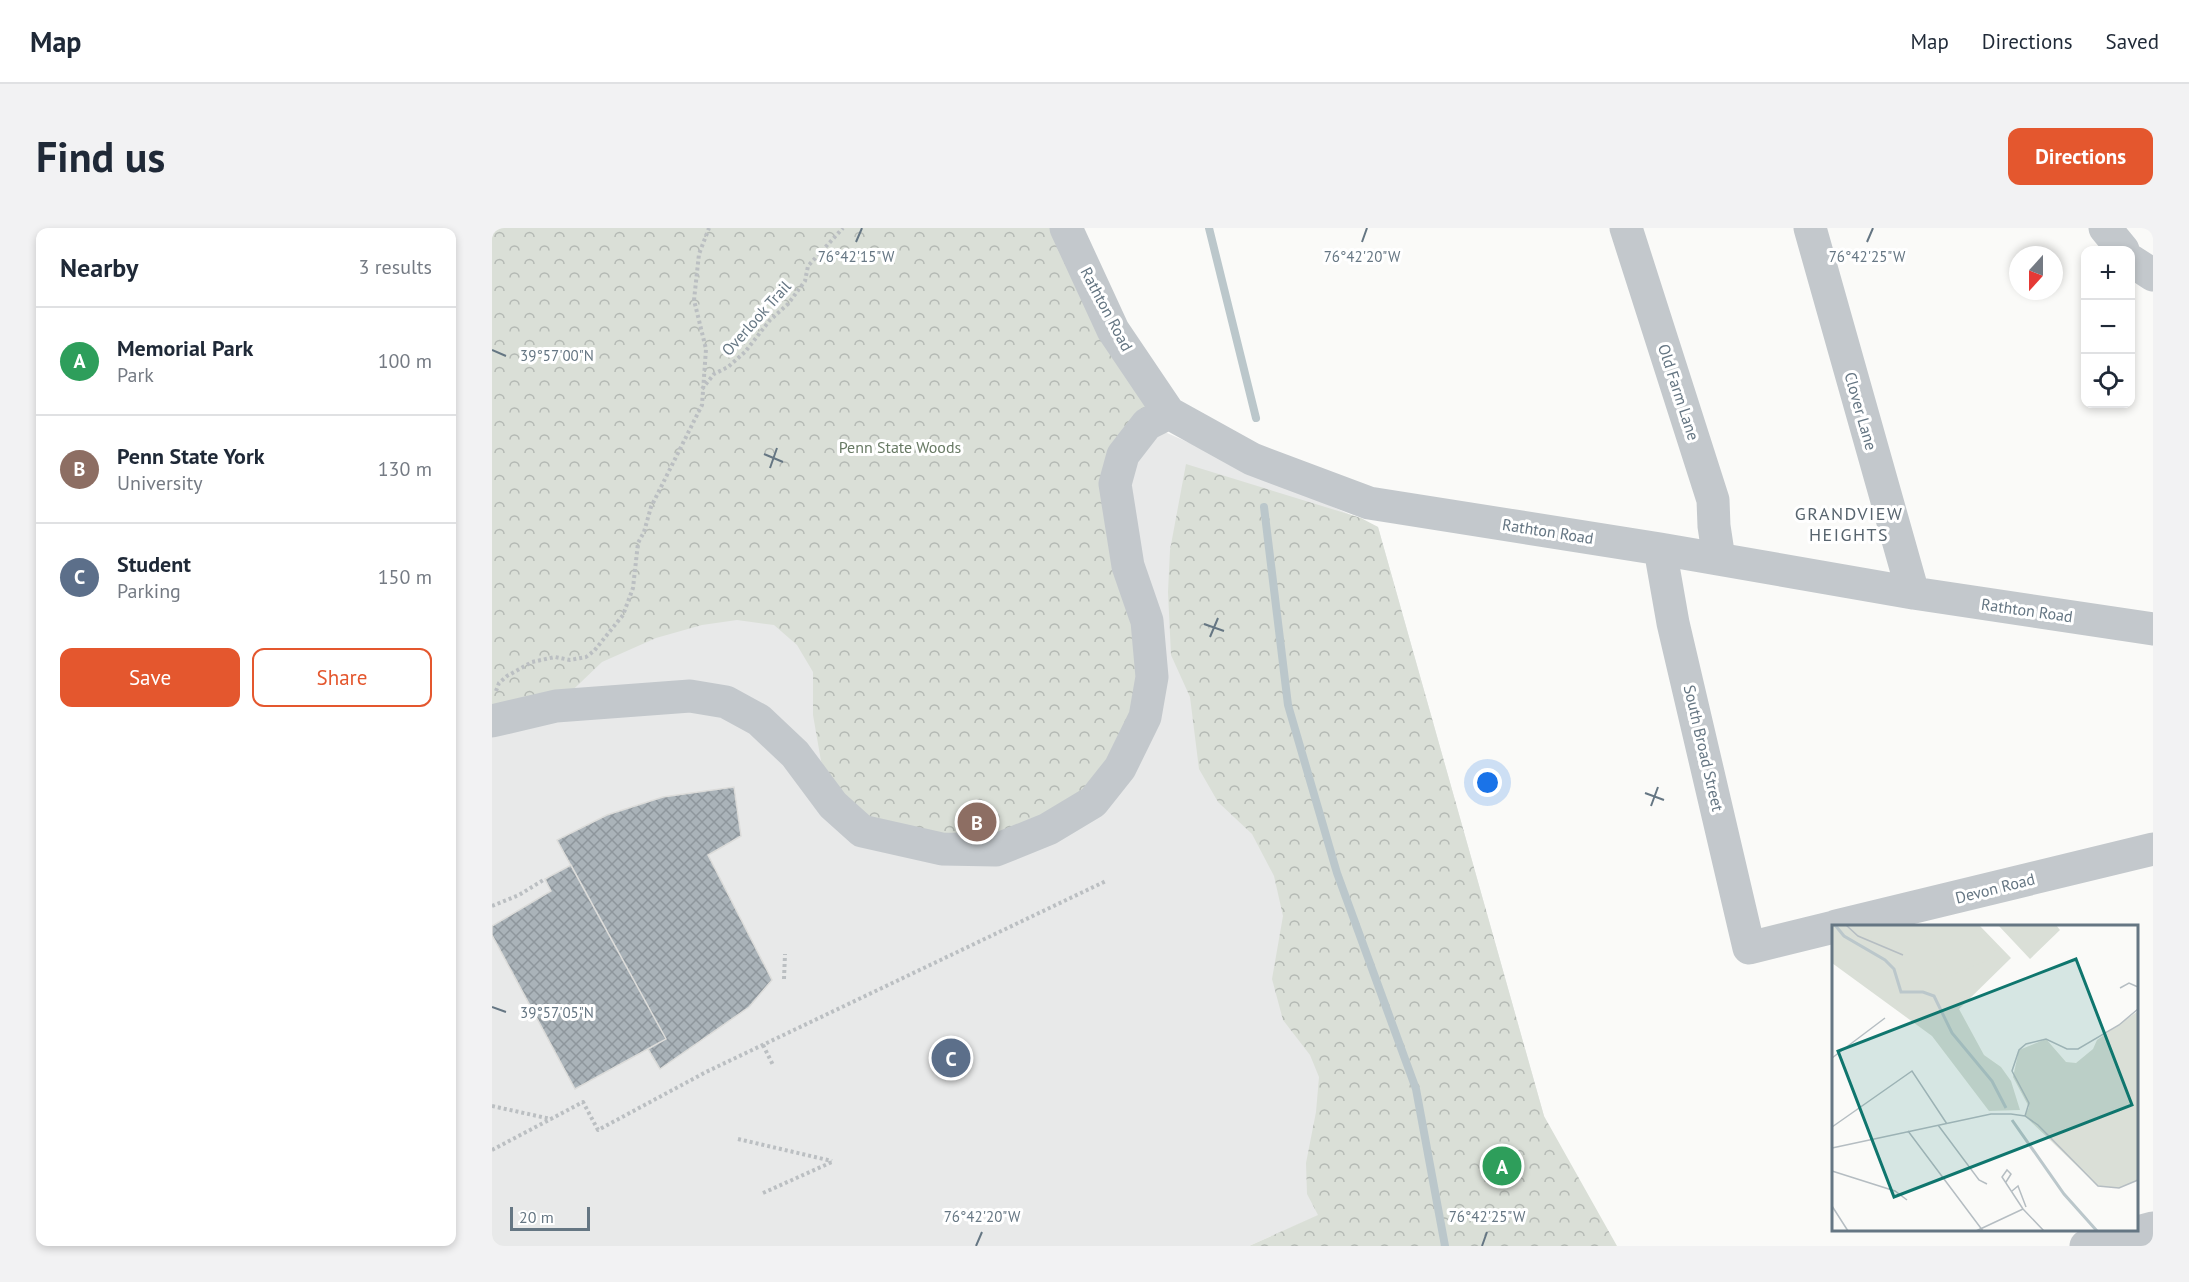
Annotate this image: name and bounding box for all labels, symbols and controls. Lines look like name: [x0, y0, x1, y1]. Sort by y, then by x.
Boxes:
text: Map: [30, 23, 81, 60]
text: Map: [1910, 28, 1949, 55]
text: Directions: [1982, 28, 2073, 55]
text: Saved: [2106, 28, 2159, 55]
button: Directions: [2008, 128, 2153, 185]
text: Find us: [36, 129, 165, 184]
north arrow: [2009, 246, 2063, 300]
map controls: [2081, 246, 2135, 408]
button: +: [2081, 246, 2135, 300]
text: 76°42'15"W: [818, 247, 895, 266]
text: 76°42'20"W: [1324, 247, 1401, 266]
text: 76°42'25"W: [1829, 247, 1906, 266]
text: Nearby: [60, 251, 138, 284]
text: 3 results: [359, 254, 432, 280]
street label: Rathton Road: [1077, 264, 1137, 354]
street label: Overlook Trail: [717, 276, 795, 360]
button: −: [2081, 300, 2135, 354]
text: Memorial Park: [117, 334, 253, 362]
street label: Old Farm Lane: [1654, 341, 1704, 443]
text: 39°57'00"N: [520, 346, 594, 365]
text: A: [73, 348, 86, 374]
text: 100 m: [378, 348, 432, 374]
button: locate: [2081, 354, 2135, 408]
text: Park: [117, 362, 154, 388]
street label: Clover Lane: [1840, 370, 1882, 452]
park label: Penn State Woods: [839, 437, 962, 457]
text: Penn State York: [117, 442, 264, 470]
text: B: [74, 456, 85, 482]
text: 130 m: [378, 456, 432, 482]
text: University: [117, 470, 203, 496]
district label: GRANDVIEW HEIGHTS: [1795, 502, 1903, 546]
street label: Rathton Road: [1501, 514, 1595, 548]
text: Student: [117, 550, 191, 578]
text: C: [74, 564, 85, 590]
text: 150 m: [378, 564, 432, 590]
text: Parking: [117, 578, 181, 604]
street label: Rathton Road: [1980, 594, 2074, 626]
button: Save: [60, 648, 240, 707]
button: Share: [252, 648, 432, 707]
street label: South Broad Street: [1680, 683, 1728, 814]
your location: [1473, 768, 1502, 797]
pin: B: [958, 800, 996, 844]
street label: Devon Road: [1953, 868, 2037, 908]
inset map: [1832, 925, 2138, 1231]
text: 39°57'05"N: [520, 1003, 594, 1022]
pin: C: [932, 1036, 970, 1080]
pin: A: [1482, 1144, 1522, 1188]
scale bar: [510, 1204, 590, 1232]
text: 20 m: [519, 1207, 554, 1227]
text: 76°42'20"W: [944, 1207, 1021, 1226]
text: 76°42'25"W: [1449, 1207, 1526, 1226]

